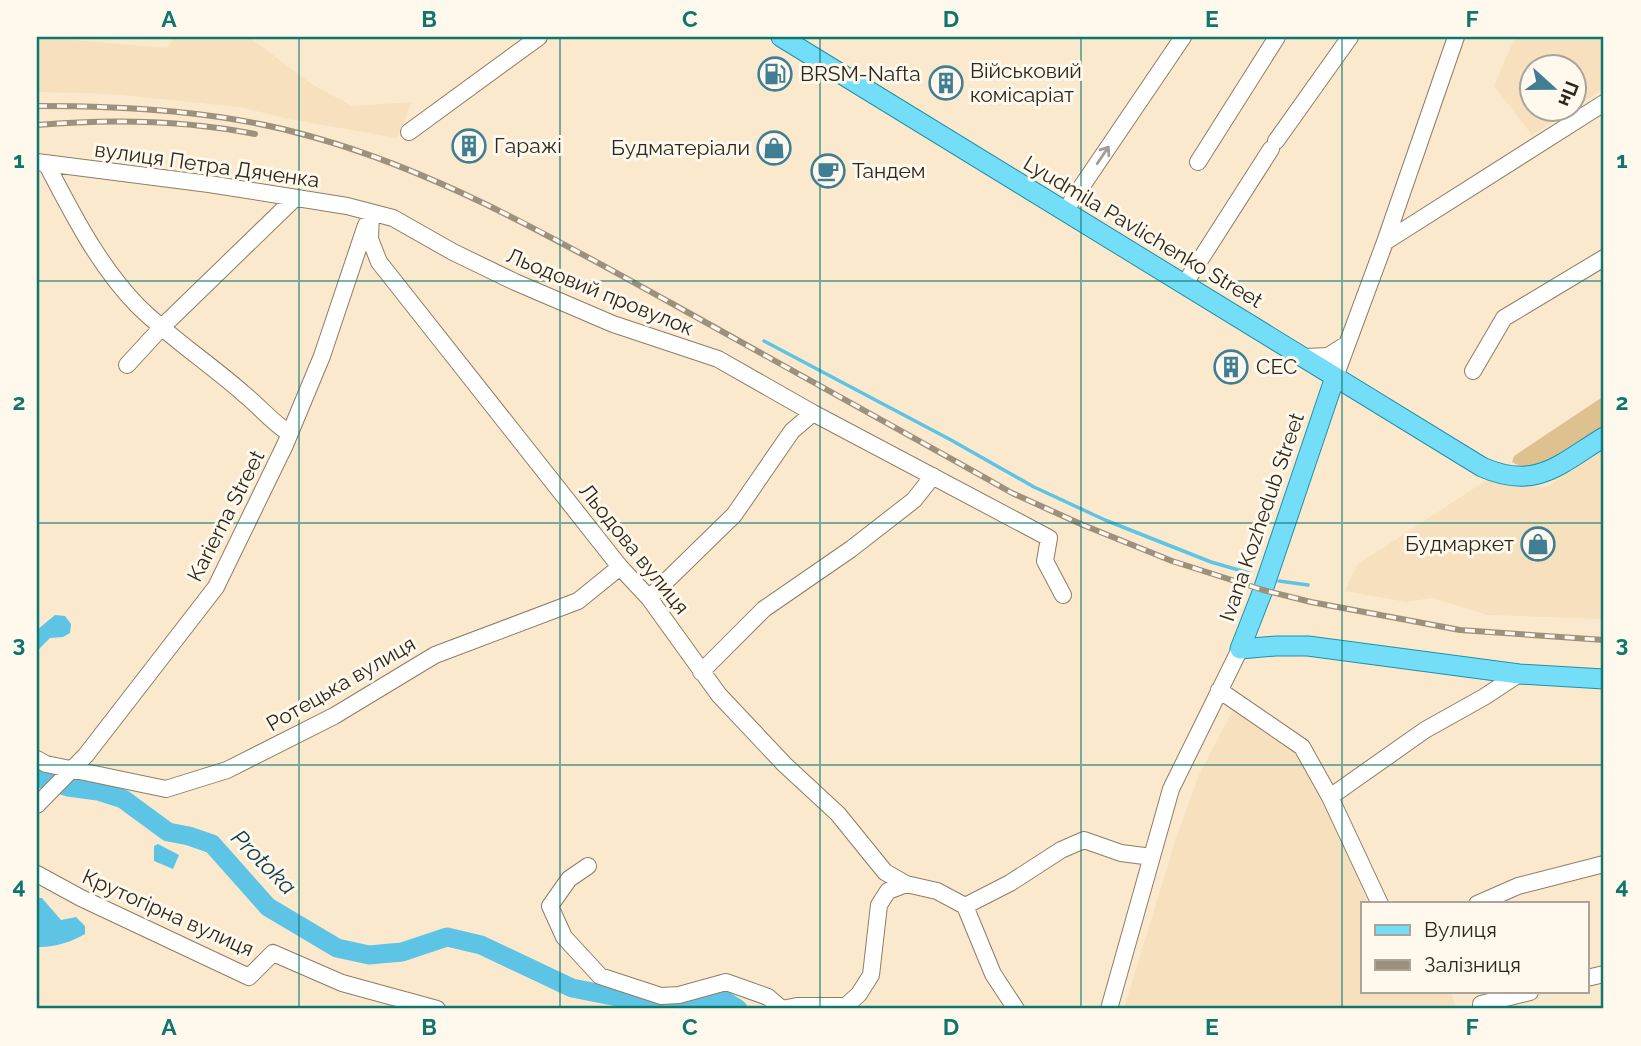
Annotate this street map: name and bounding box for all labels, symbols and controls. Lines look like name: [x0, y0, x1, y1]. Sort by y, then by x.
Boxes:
text: A: [161, 5, 177, 32]
text: B: [421, 5, 437, 32]
text: C: [682, 5, 698, 32]
text: D: [943, 5, 959, 32]
text: E: [1205, 5, 1219, 32]
text: F: [1465, 5, 1479, 32]
north arrow: [1518, 52, 1588, 122]
fuel station icon: BRSM-Nafta: [756, 55, 794, 93]
place label: Військовий комісаріат: [970, 58, 1082, 107]
place label: BRSM-Nafta: [800, 61, 921, 86]
building icon: Військовий комісаріат: [927, 64, 965, 102]
text: Пн: [1554, 78, 1584, 110]
building icon: Гаражі: [450, 127, 488, 165]
shop icon: Будматеріали: [755, 129, 793, 167]
place label: Гаражі: [494, 133, 562, 158]
place label: Будматеріали: [611, 135, 750, 160]
street label: вулиця Петра Дяченка: [93, 136, 321, 193]
text: 1: [13, 146, 25, 173]
one-way arrow: [1096, 146, 1110, 165]
text: 1: [1616, 146, 1628, 173]
street label: Lyudmila Pavlichenko Street: [1019, 150, 1267, 313]
cafe icon: Тандем: [809, 152, 847, 190]
place label: Тандем: [852, 158, 926, 183]
street label: Льодовий провулок: [503, 243, 697, 341]
building icon: СЕС: [1212, 348, 1250, 386]
place label: СЕС: [1256, 354, 1297, 379]
text: 2: [13, 388, 25, 415]
text: 2: [1616, 388, 1628, 415]
street label: Ivana Kozhedub Street: [1214, 409, 1309, 624]
street label: Karierna Street: [182, 446, 269, 586]
street label: Льодова вулиця: [574, 478, 695, 619]
shop icon: Будмаркет: [1519, 525, 1557, 563]
place label: Будмаркет: [1405, 531, 1514, 556]
text: 3: [13, 630, 25, 657]
text: 3: [1616, 630, 1628, 657]
street label: Ротецька вулиця: [262, 631, 420, 736]
water label: Protoka: [226, 824, 303, 900]
street label: Крутогірна вулиця: [79, 864, 258, 962]
text: 4: [12, 872, 26, 899]
text: 4: [1615, 872, 1629, 899]
legend: [1361, 902, 1588, 993]
text: Вулиця: [1424, 917, 1497, 942]
text: Залізниця: [1424, 952, 1521, 977]
text: A: [161, 1013, 177, 1040]
text: B: [421, 1013, 437, 1040]
text: C: [682, 1013, 698, 1040]
text: D: [943, 1013, 959, 1040]
text: E: [1205, 1013, 1219, 1040]
text: F: [1465, 1013, 1479, 1040]

